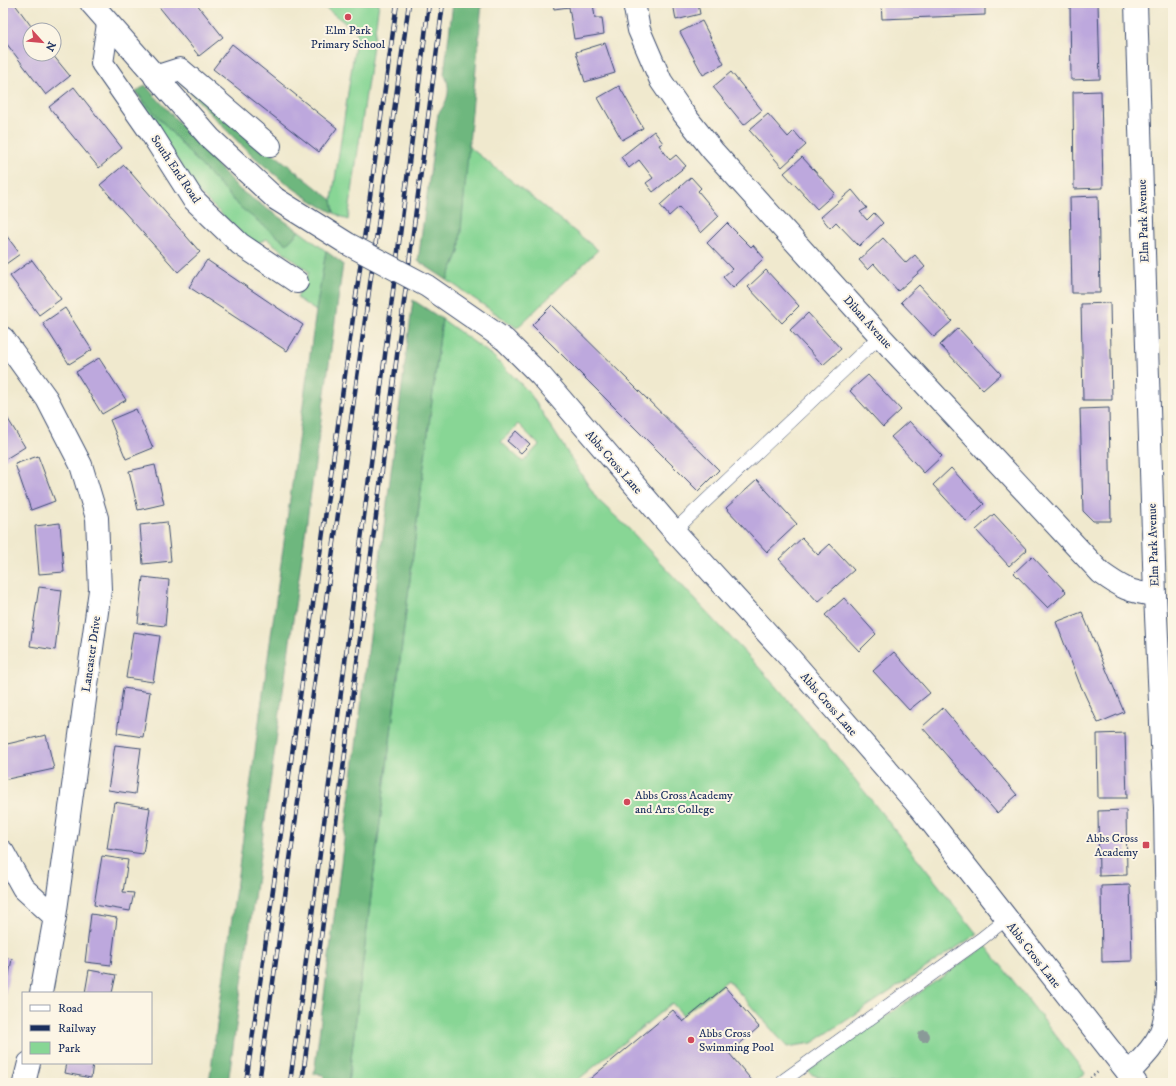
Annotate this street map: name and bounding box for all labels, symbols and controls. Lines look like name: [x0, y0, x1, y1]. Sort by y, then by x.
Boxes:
marker: Elm Park Primary School: [343, 12, 353, 22]
north arrow: [22, 22, 62, 62]
place label: Elm Park Primary School: [311, 23, 386, 52]
text: N: [42, 39, 58, 53]
street label: South End Road: [147, 132, 204, 206]
street label: Elm Park Avenue: [1135, 179, 1152, 263]
street label: Diban Avenue: [840, 293, 895, 352]
street label: Abbs Cross Lane: [582, 428, 645, 497]
street label: Elm Park Avenue: [1145, 503, 1162, 587]
street label: Lancaster Drive: [79, 615, 104, 693]
street label: Abbs Cross Lane: [797, 670, 860, 739]
place label: Abbs Cross Academy and Arts College: [635, 788, 733, 817]
marker: Abbs Cross Academy and Arts College: [622, 797, 632, 807]
place label: Abbs Cross Academy: [1086, 831, 1138, 860]
marker: Abbs Cross Academy: [1141, 840, 1151, 850]
street label: Abbs Cross Lane: [1003, 919, 1064, 991]
legend: [22, 992, 152, 1064]
text: Road: [58, 1001, 83, 1016]
text: Railway: [58, 1021, 96, 1036]
place label: Abbs Cross Swimming Pool: [699, 1026, 774, 1055]
marker: Abbs Cross Swimming Pool: [686, 1035, 696, 1045]
text: Park: [58, 1041, 80, 1056]

